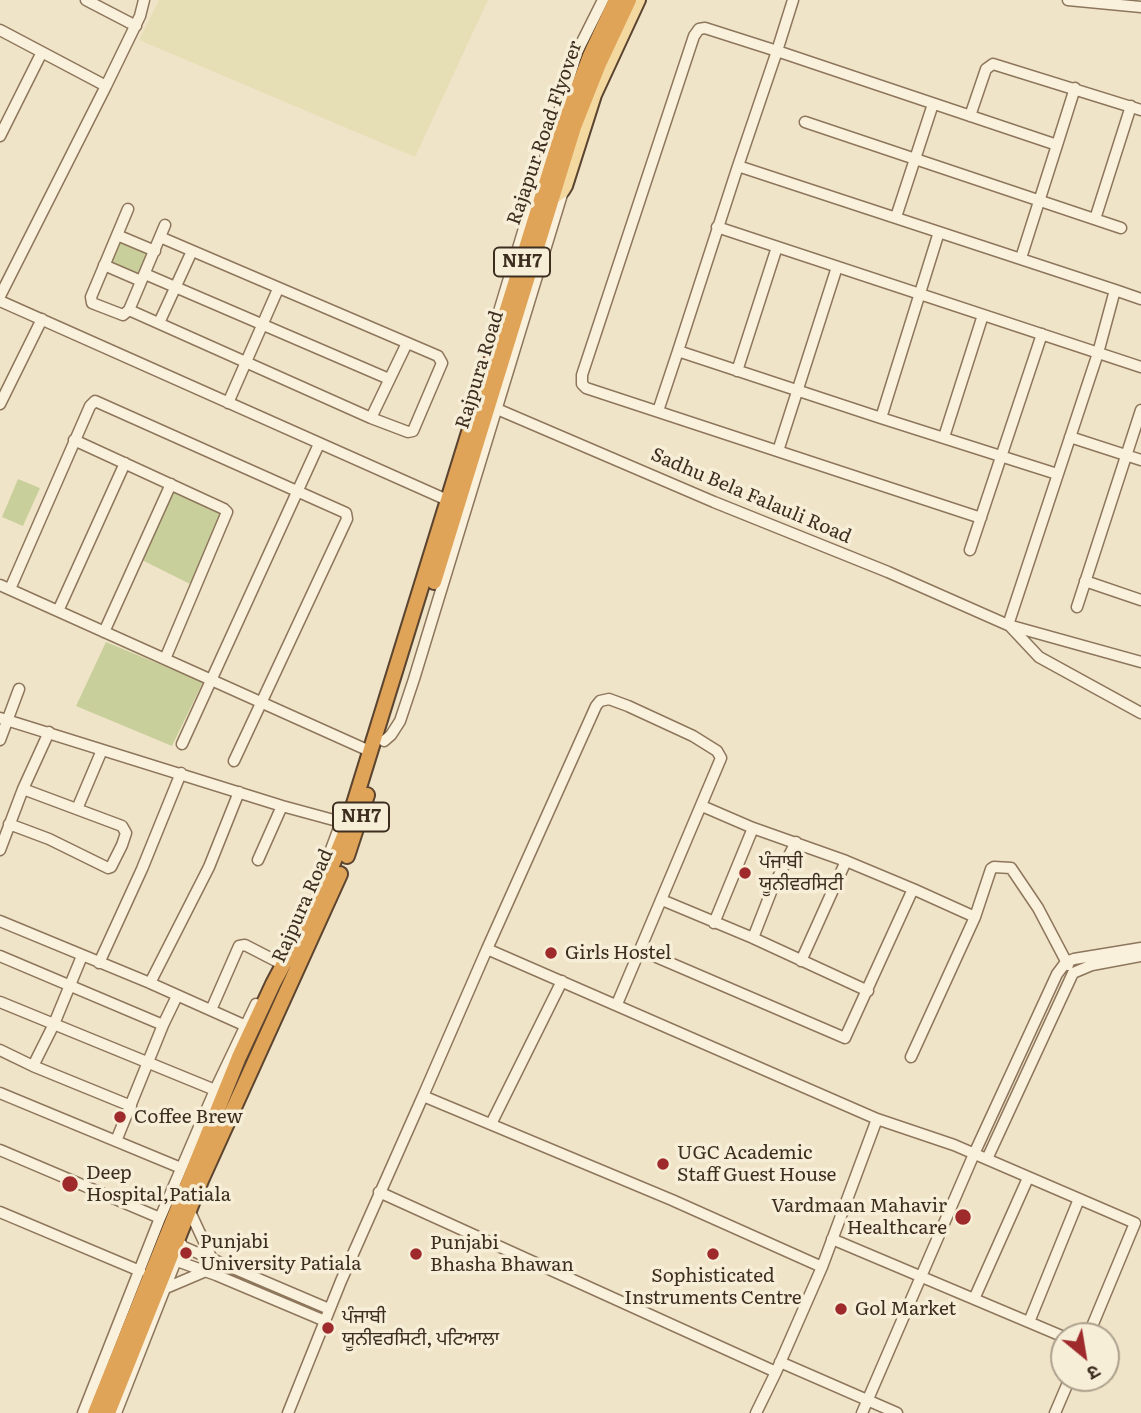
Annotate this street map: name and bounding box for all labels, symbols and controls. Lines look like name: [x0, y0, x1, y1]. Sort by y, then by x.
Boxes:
street label: Rajapur Road Flyover: [503, 38, 587, 228]
road number: NH7: [494, 248, 550, 276]
street label: Rajpura Road: [451, 308, 509, 432]
street label: Sadhu Bela Falauli Road: [647, 443, 855, 549]
road number: NH7: [333, 802, 389, 832]
street label: Rajpura Road: [268, 846, 338, 966]
place label: ਪੰਜਾਬੀ ਯੂਨੀਵਰਸਿਟੀ: [759, 851, 843, 895]
marker: ਪੰਜਾਬੀ ਯੂਨੀਵਰਸਿਟੀ: [737, 865, 753, 881]
place label: Girls Hostel: [565, 942, 671, 964]
marker: Girls Hostel: [543, 945, 559, 961]
place label: Coffee Brew: [134, 1106, 243, 1128]
marker: Coffee Brew: [112, 1109, 128, 1125]
place label: UGC Academic Staff Guest House: [677, 1142, 836, 1186]
marker: UGC Academic Staff Guest House: [655, 1156, 671, 1172]
place label: Deep Hospital,Patiala: [86, 1162, 231, 1206]
marker: Deep Hospital,Patiala: [60, 1174, 80, 1194]
place label: Vardmaan Mahavir Healthcare: [771, 1195, 947, 1239]
marker: Vardmaan Mahavir Healthcare: [953, 1207, 973, 1227]
place label: Punjabi University Patiala: [200, 1231, 361, 1275]
place label: Punjabi Bhasha Bhawan: [430, 1232, 574, 1276]
marker: Punjabi University Patiala: [178, 1245, 194, 1261]
marker: Punjabi Bhasha Bhawan: [408, 1246, 424, 1262]
marker: Sophisticated Instruments Centre: [705, 1246, 721, 1262]
place label: Sophisticated Instruments Centre: [624, 1265, 802, 1309]
place label: Gol Market: [855, 1298, 956, 1320]
marker: Gol Market: [833, 1301, 849, 1317]
place label: ਪੰਜਾਬੀ ਯੂਨੀਵਰਸਿਟੀ, ਪਟਿਆਲਾ: [342, 1306, 499, 1350]
marker: ਪੰਜਾਬੀ ਯੂਨੀਵਰਸਿਟੀ, ਪਟਿਆਲਾ: [320, 1320, 336, 1336]
north arrow: [1050, 1322, 1120, 1392]
text: उ: [1083, 1359, 1106, 1388]

